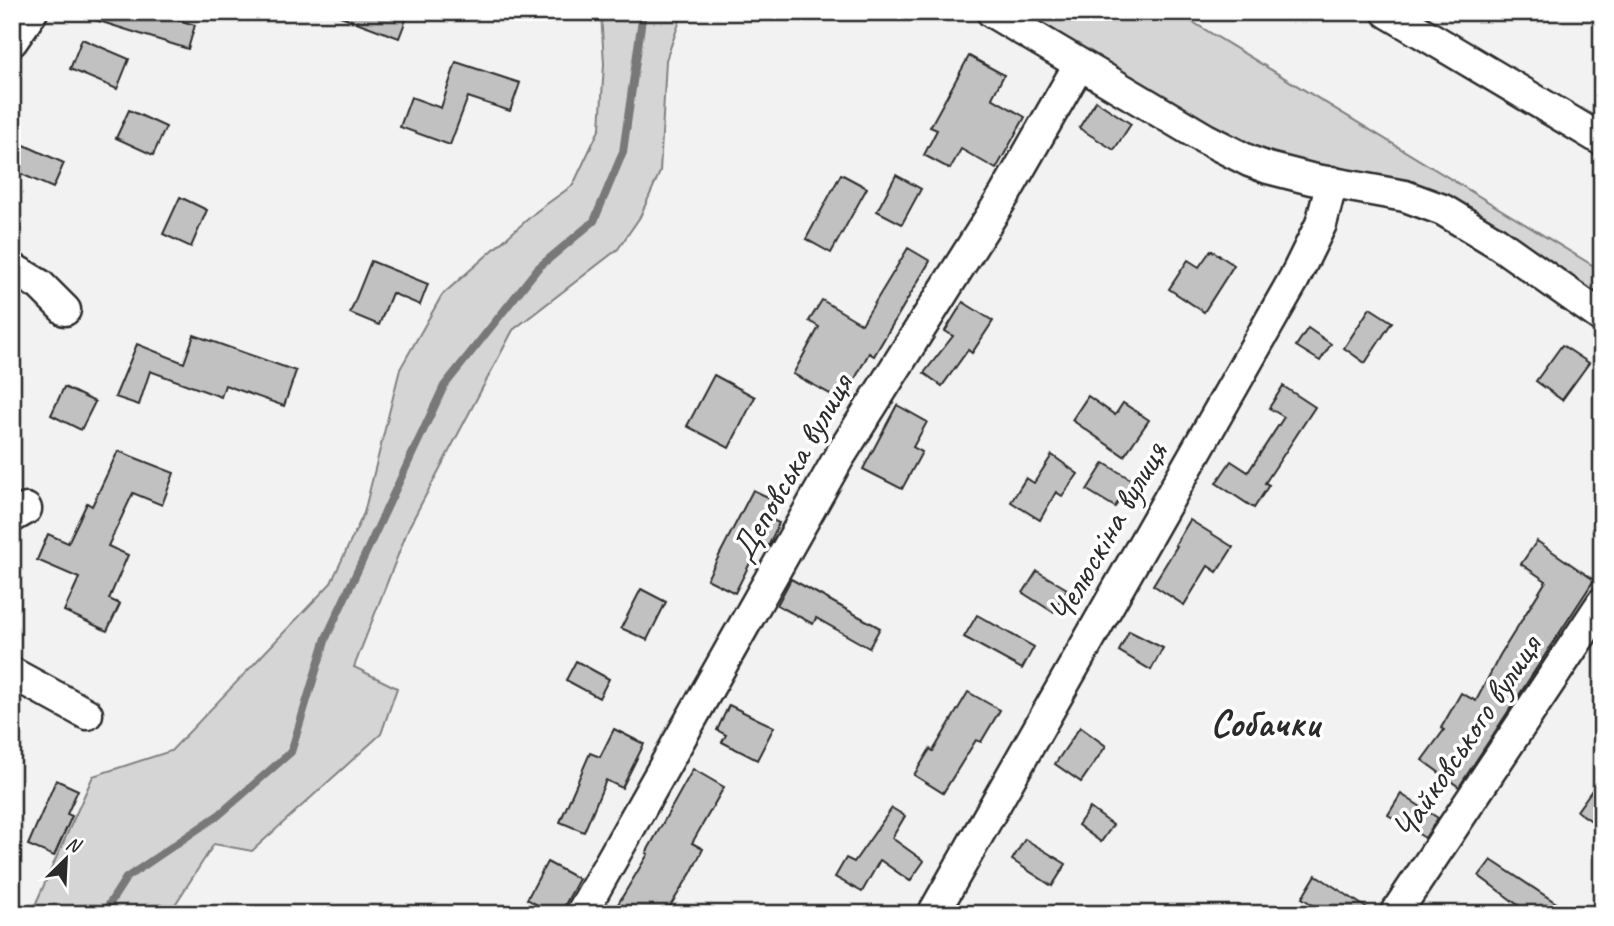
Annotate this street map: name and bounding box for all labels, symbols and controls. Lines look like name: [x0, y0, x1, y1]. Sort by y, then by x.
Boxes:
street label: Деповська вулиця: [720, 363, 865, 569]
street label: Челюскіна вулиця: [1037, 432, 1178, 631]
street label: Чайковського вулиця: [1381, 624, 1553, 848]
district label: Собачки: [1211, 700, 1322, 747]
north arrow: [32, 824, 102, 894]
text: N: [62, 831, 86, 859]

